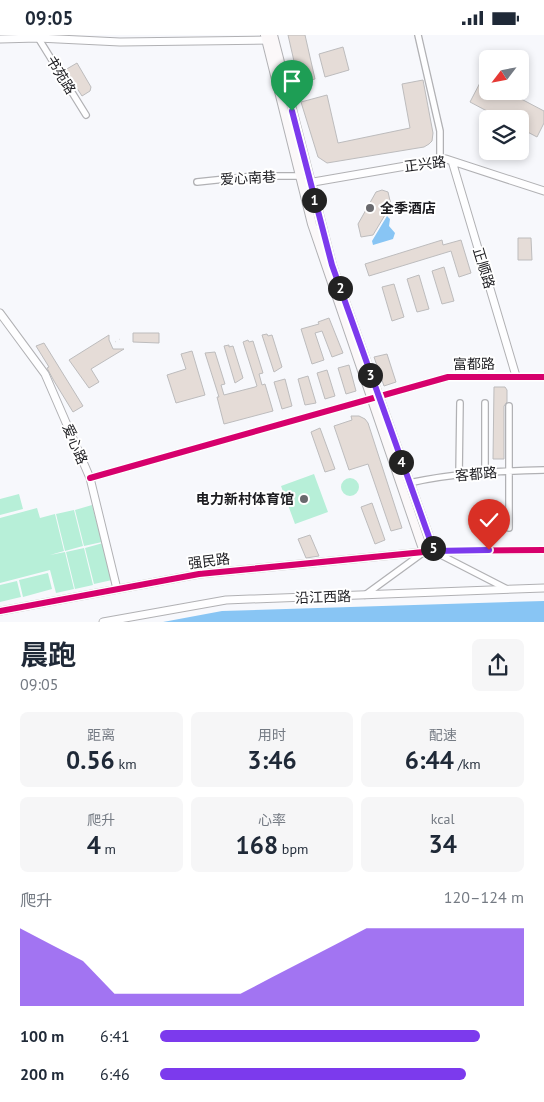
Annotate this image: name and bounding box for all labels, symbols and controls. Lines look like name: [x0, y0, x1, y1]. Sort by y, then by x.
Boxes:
text: 09:05: [25, 6, 73, 30]
north arrow: [479, 50, 529, 100]
map controls: [479, 50, 529, 160]
street label: 书苑路: [42, 52, 80, 98]
pin: [271, 60, 313, 111]
icon: arrive: [278, 67, 306, 95]
button: layers: [479, 110, 529, 160]
street label: 正兴路: [403, 153, 447, 175]
street label: 爱心南巷: [220, 168, 276, 188]
pin: 1: [302, 187, 326, 213]
text: 1: [311, 191, 318, 209]
place label: 全季酒店: [380, 199, 436, 217]
marker: 全季酒店: [364, 202, 376, 214]
street label: 正顺路: [469, 245, 499, 291]
pin: 2: [328, 275, 352, 301]
text: 2: [337, 279, 344, 297]
street label: 富都路: [453, 355, 495, 373]
pin: 3: [358, 363, 382, 387]
text: 3: [367, 366, 374, 384]
street label: 爱心路: [59, 421, 91, 467]
pin: 4: [388, 449, 414, 475]
text: 4: [398, 453, 405, 471]
street label: 客都路: [454, 463, 498, 485]
place label: 电力新村体育馆: [196, 490, 294, 508]
marker: 电力新村体育馆: [298, 493, 310, 505]
pin: [468, 499, 510, 550]
icon: check: [475, 506, 503, 534]
pin: 5: [420, 535, 446, 561]
text: 5: [430, 539, 437, 557]
street label: 强民路: [187, 550, 231, 572]
street label: 沿江西路: [295, 587, 351, 607]
text: 晨跑: [20, 636, 76, 673]
button: share: [472, 639, 524, 691]
text: 09:05: [20, 674, 58, 694]
text: 距离: [87, 726, 115, 744]
text: 用时: [258, 726, 286, 744]
text: 配速: [429, 726, 457, 744]
text: 0.56: [66, 744, 115, 776]
text: 3:46: [247, 744, 297, 776]
text: 6:44: [405, 744, 454, 776]
text: km: [115, 755, 137, 773]
text: /km: [454, 755, 481, 773]
text: kcal: [431, 810, 455, 828]
text: 爬升: [87, 811, 115, 829]
text: 心率: [258, 811, 286, 829]
text: 34: [428, 828, 457, 860]
text: 4: [87, 829, 101, 861]
text: 168: [236, 829, 278, 861]
text: m: [101, 840, 116, 858]
text: bpm: [278, 840, 308, 858]
text: 120–124 m: [444, 887, 524, 907]
text: 爬升: [20, 890, 52, 910]
text: 100 m: [20, 1026, 64, 1046]
text: 6:41: [100, 1026, 130, 1046]
text: 200 m: [20, 1064, 64, 1084]
text: 6:46: [100, 1064, 130, 1084]

